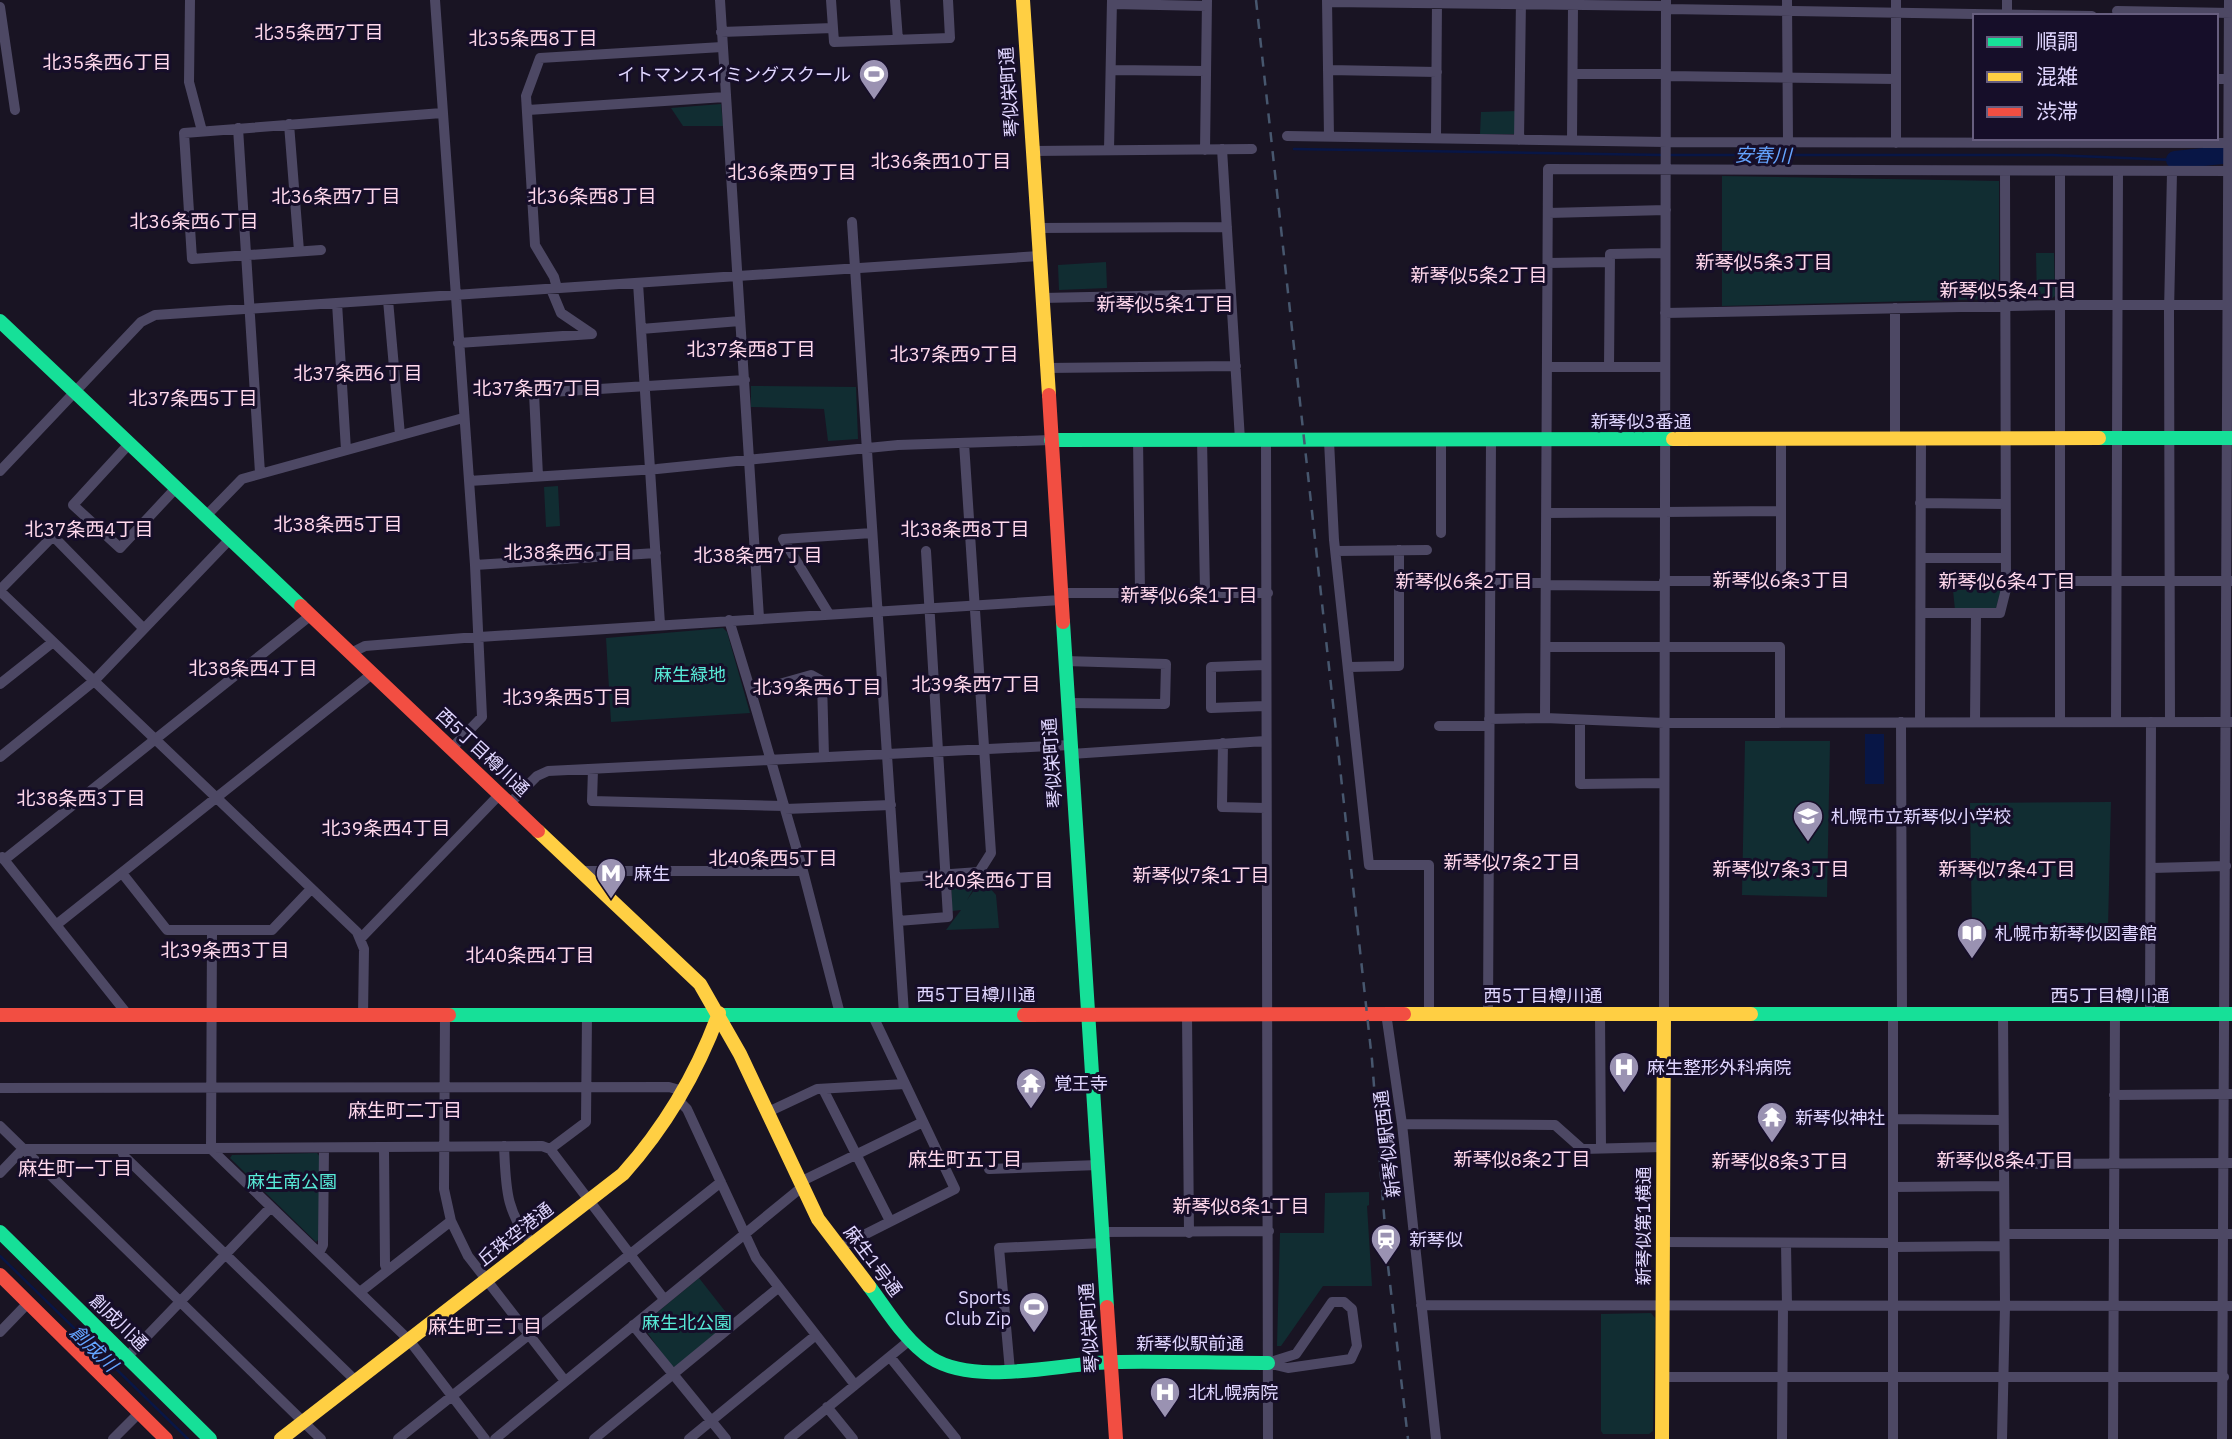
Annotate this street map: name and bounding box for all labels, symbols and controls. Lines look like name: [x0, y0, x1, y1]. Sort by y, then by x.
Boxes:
legend: [1973, 14, 2218, 140]
district label: 北35条西7丁目: [254, 20, 384, 44]
district label: 北35条西8丁目: [468, 26, 598, 50]
text: 順調: [2036, 27, 2078, 55]
street label: 琴似栄町通: [994, 46, 1024, 138]
district label: 北35条西6丁目: [42, 50, 172, 74]
sports icon: イトマンスイミングスクール: [857, 57, 891, 101]
text: 混雑: [2036, 62, 2078, 90]
place label: イトマンスイミングスクール: [617, 63, 851, 86]
text: 渋滞: [2036, 97, 2078, 125]
water label: 安春川: [1734, 143, 1794, 168]
district label: 北36条西10丁目: [871, 149, 1011, 173]
district label: 北36条西9丁目: [727, 160, 857, 184]
district label: 北36条西7丁目: [271, 184, 401, 208]
district label: 北36条西8丁目: [527, 184, 657, 208]
district label: 北36条西6丁目: [129, 209, 259, 233]
district label: 新琴似5条3丁目: [1696, 250, 1832, 274]
district label: 新琴似5条2丁目: [1411, 263, 1547, 287]
district label: 新琴似5条4丁目: [1940, 278, 2076, 302]
district label: 新琴似5条1丁目: [1097, 292, 1233, 316]
district label: 北37条西8丁目: [686, 337, 816, 361]
district label: 北37条西9丁目: [889, 342, 1019, 366]
district label: 北37条西6丁目: [293, 361, 423, 385]
district label: 北37条西7丁目: [472, 376, 602, 400]
district label: 北37条西5丁目: [128, 386, 258, 410]
street label: 新琴似3番通: [1591, 410, 1691, 433]
district label: 北38条西5丁目: [273, 512, 403, 536]
district label: 北37条西4丁目: [24, 517, 154, 541]
district label: 北38条西8丁目: [900, 517, 1030, 541]
district label: 北38条西6丁目: [503, 540, 633, 564]
district label: 北38条西7丁目: [693, 543, 823, 567]
district label: 新琴似6条3丁目: [1713, 568, 1849, 592]
district label: 新琴似6条2丁目: [1396, 569, 1532, 593]
district label: 新琴似6条4丁目: [1939, 569, 2075, 593]
district label: 新琴似6条1丁目: [1121, 583, 1257, 607]
district label: 北38条西4丁目: [188, 656, 318, 680]
park label: 麻生緑地: [654, 663, 726, 686]
district label: 北39条西7丁目: [911, 672, 1041, 696]
district label: 北39条西6丁目: [752, 675, 882, 699]
district label: 北39条西5丁目: [502, 685, 632, 709]
street label: 西5丁目樽川通: [432, 703, 534, 801]
street label: 琴似栄町通: [1037, 717, 1067, 809]
district label: 北38条西3丁目: [16, 786, 146, 810]
school or university icon: 札幌市立新琴似小学校: [1791, 799, 1825, 843]
place label: 札幌市立新琴似小学校: [1831, 805, 2011, 828]
district label: 北39条西4丁目: [321, 816, 451, 840]
district label: 北40条西5丁目: [708, 846, 838, 870]
district label: 新琴似7条2丁目: [1444, 850, 1580, 874]
metro station icon: 麻生: [594, 856, 628, 900]
district label: 新琴似7条3丁目: [1713, 857, 1849, 881]
district label: 新琴似7条4丁目: [1939, 857, 2075, 881]
place label: 麻生: [634, 862, 670, 885]
district label: 新琴似7条1丁目: [1133, 863, 1269, 887]
district label: 北40条西6丁目: [924, 868, 1054, 892]
library icon: 札幌市新琴似図書館: [1955, 916, 1989, 960]
place label: 札幌市新琴似図書館: [1995, 922, 2157, 945]
district label: 北39条西3丁目: [160, 938, 290, 962]
district label: 北40条西4丁目: [465, 943, 595, 967]
street label: 西5丁目樽川通: [917, 983, 1035, 1006]
street label: 西5丁目樽川通: [1484, 984, 1602, 1007]
street label: 西5丁目樽川通: [2051, 984, 2169, 1007]
hospital icon: 麻生整形外科病院: [1607, 1050, 1641, 1094]
place label: 麻生整形外科病院: [1647, 1056, 1791, 1079]
temple icon: 覚王寺: [1014, 1066, 1048, 1110]
place label: 覚王寺: [1054, 1072, 1108, 1095]
street label: 新琴似駅西通: [1369, 1089, 1405, 1199]
district label: 麻生町二丁目: [348, 1098, 462, 1122]
temple icon: 新琴似神社: [1755, 1100, 1789, 1144]
place label: 新琴似神社: [1795, 1106, 1885, 1129]
district label: 麻生町五丁目: [908, 1147, 1022, 1171]
district label: 新琴似8条2丁目: [1454, 1147, 1590, 1171]
district label: 新琴似8条4丁目: [1937, 1148, 2073, 1172]
district label: 新琴似8条3丁目: [1712, 1149, 1848, 1173]
district label: 麻生町一丁目: [18, 1156, 132, 1180]
street label: 新琴似第1横通: [1632, 1167, 1655, 1285]
park label: 麻生南公園: [247, 1170, 337, 1193]
district label: 新琴似8条1丁目: [1173, 1194, 1309, 1218]
street label: 丘珠空港通: [472, 1197, 558, 1271]
street label: 麻生1号通: [839, 1221, 907, 1301]
station icon: 新琴似: [1369, 1222, 1403, 1266]
place label: 新琴似: [1409, 1228, 1463, 1251]
street label: 琴似栄町通: [1074, 1282, 1104, 1374]
place label: Sports Club Zip: [945, 1286, 1011, 1330]
street label: 創成川通: [86, 1289, 152, 1355]
sports icon: Sports Club Zip: [1017, 1290, 1051, 1334]
park label: 麻生北公園: [642, 1311, 732, 1334]
district label: 麻生町三丁目: [428, 1314, 542, 1338]
water label: 創成川: [66, 1320, 122, 1376]
street label: 新琴似駅前通: [1136, 1332, 1244, 1355]
hospital icon: 北札幌病院: [1148, 1375, 1182, 1419]
place label: 北札幌病院: [1188, 1381, 1278, 1404]

